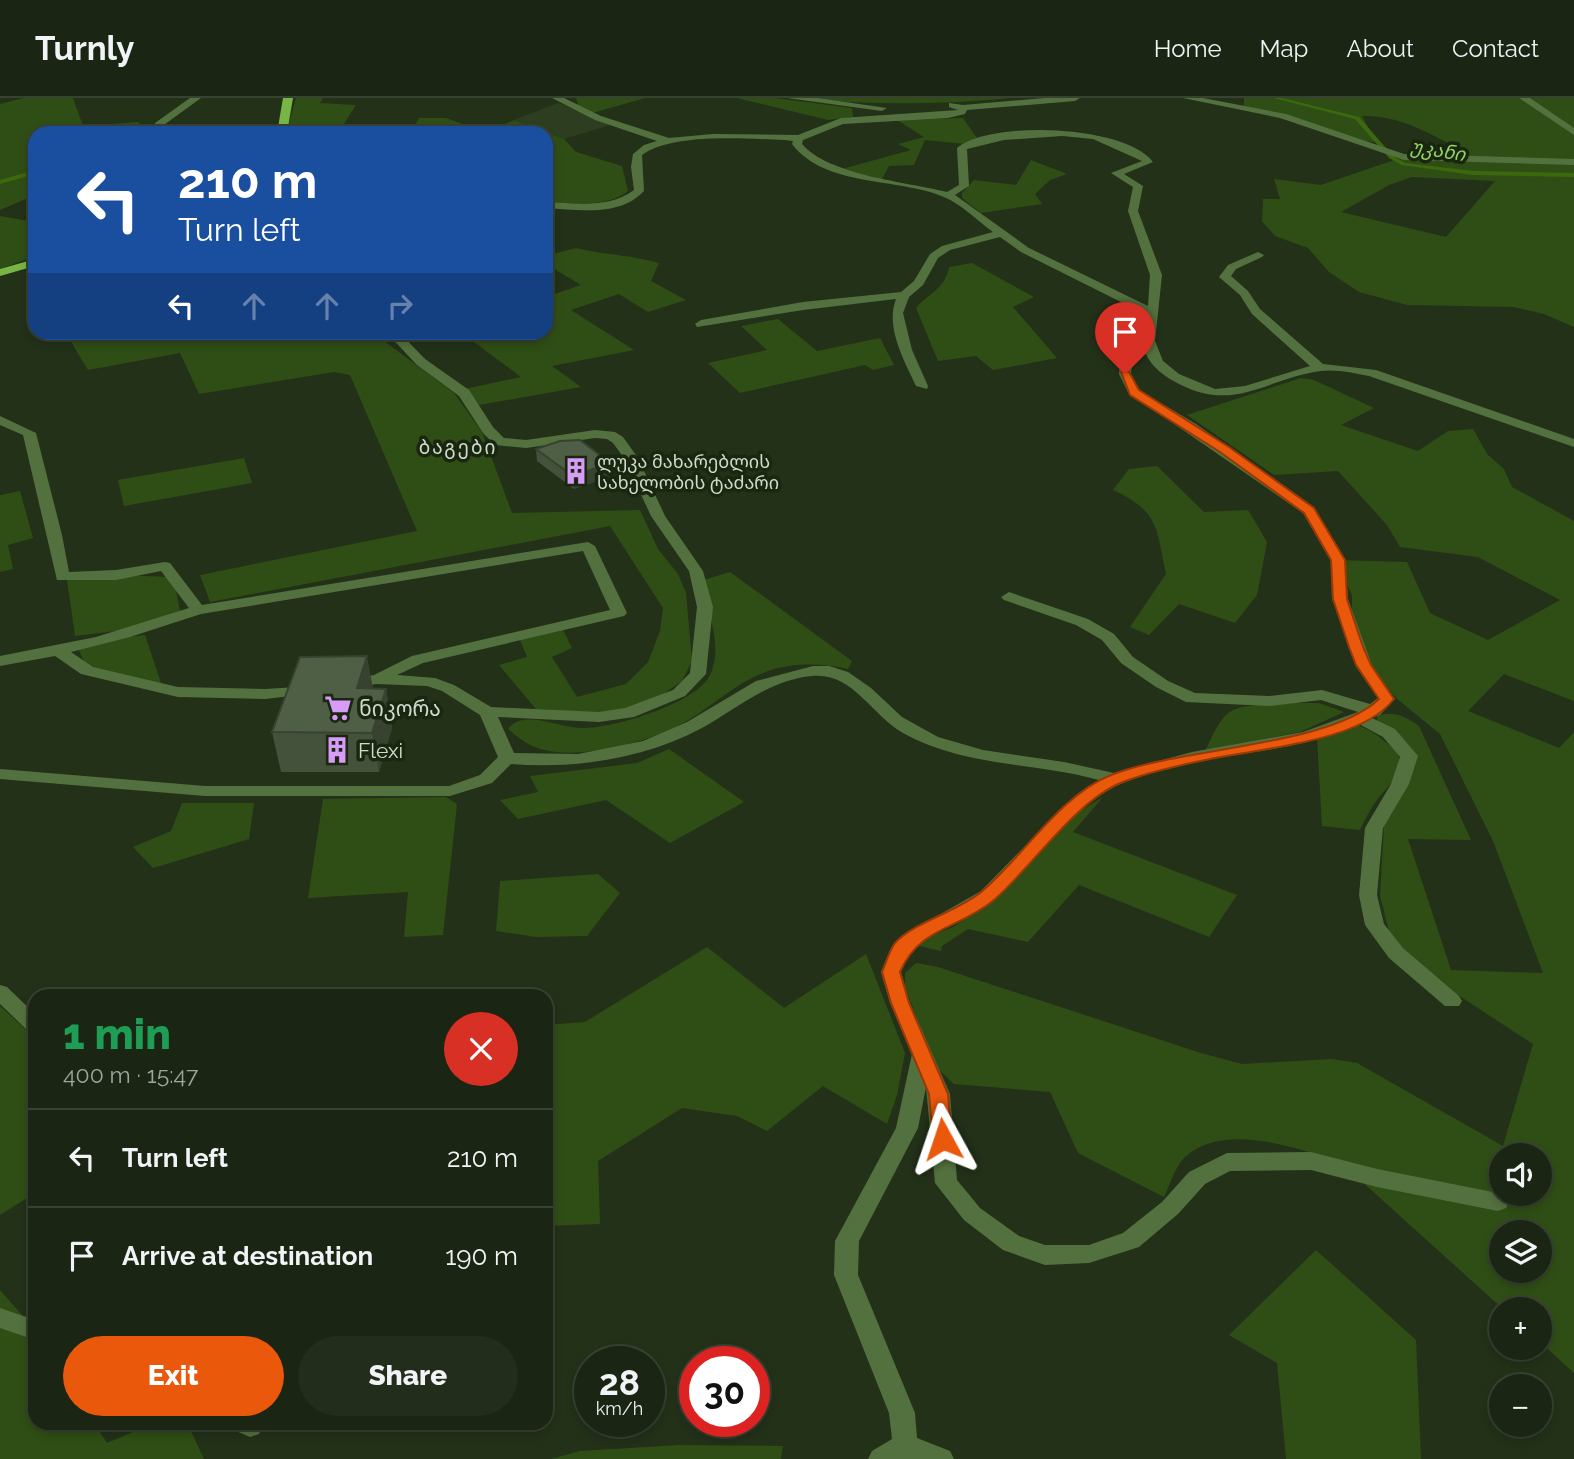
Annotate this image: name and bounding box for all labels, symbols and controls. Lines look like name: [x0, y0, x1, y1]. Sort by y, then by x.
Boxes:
text: Turnly: [35, 29, 134, 68]
text: Home: [1154, 34, 1222, 63]
text: Map: [1260, 34, 1308, 63]
text: About: [1346, 34, 1414, 63]
text: Contact: [1452, 34, 1539, 63]
water label: უკანი: [1409, 135, 1468, 166]
text: 210 m: [178, 152, 317, 209]
icon: left: [63, 154, 154, 245]
text: Turn left: [178, 211, 300, 248]
icon: left: [162, 287, 200, 325]
icon: ahead: [235, 287, 273, 325]
icon: ahead: [308, 287, 346, 325]
icon: right: [381, 287, 419, 325]
pin: [1095, 302, 1155, 374]
icon: arrive: [1106, 313, 1144, 351]
district label: ბაგები: [419, 436, 497, 459]
place label: ლუკა მახარებლის სახელობის ტაძარი: [597, 451, 779, 494]
building icon: ლუკა მახარებლის სახელობის ტაძარი: [561, 456, 591, 486]
supermarket icon: ნიკორა: [323, 693, 353, 723]
place label: ნიკორა: [359, 696, 441, 721]
building icon: Flexi: [322, 735, 352, 765]
place label: Flexi: [358, 738, 403, 763]
text: 1 min: [63, 1010, 171, 1059]
button: close: [444, 1012, 518, 1086]
text: 400 m · 15:47: [63, 1061, 198, 1088]
position arrow: [906, 1102, 980, 1176]
icon: left: [63, 1139, 101, 1177]
text: Turn left: [122, 1143, 228, 1173]
text: 210 m: [447, 1143, 518, 1173]
map controls: [1489, 1143, 1552, 1437]
button: sound: [1489, 1143, 1552, 1206]
button: layers: [1489, 1220, 1552, 1283]
icon: arrive: [63, 1237, 101, 1275]
text: Arrive at destination: [122, 1241, 373, 1271]
text: 190 m: [445, 1241, 518, 1271]
button: +: [1489, 1297, 1552, 1360]
button: Exit: [63, 1336, 284, 1416]
button: Share: [298, 1336, 518, 1416]
speed limit sign: 30: [679, 1346, 770, 1437]
text: 28: [599, 1362, 640, 1403]
button: −: [1489, 1374, 1552, 1437]
text: km/h: [596, 1398, 643, 1419]

